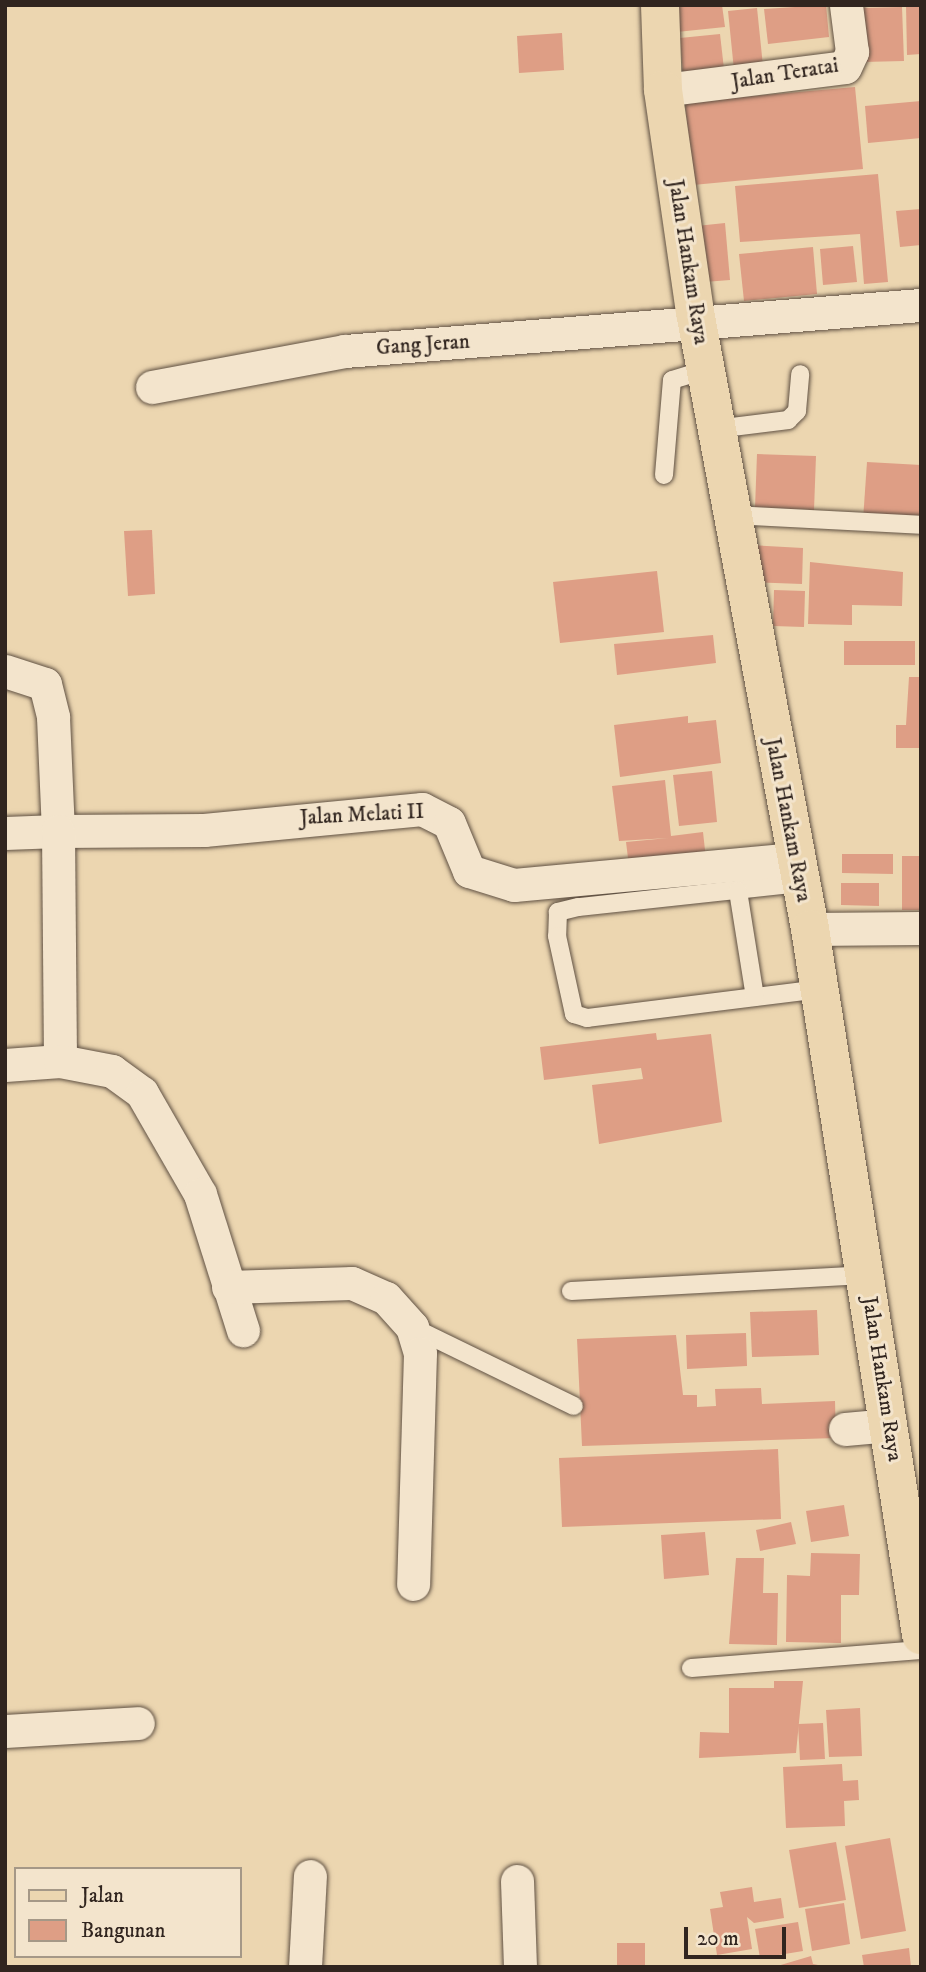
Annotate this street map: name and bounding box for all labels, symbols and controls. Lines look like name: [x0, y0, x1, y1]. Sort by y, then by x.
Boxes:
street label: Jalan Teratai: [730, 53, 840, 95]
street label: Jalan Hankam Raya: [663, 178, 713, 346]
street label: Gang Jeran: [375, 329, 471, 361]
street label: Jalan Hankam Raya: [760, 736, 816, 904]
street label: Jalan Melati II: [299, 799, 425, 831]
street label: Jalan Hankam Raya: [857, 1295, 907, 1463]
legend: [14, 1867, 242, 1958]
text: Jalan: [81, 1883, 124, 1909]
scale bar: [688, 1912, 790, 1956]
text: Bangunan: [81, 1918, 165, 1944]
text: 20 m: [697, 1926, 739, 1952]

